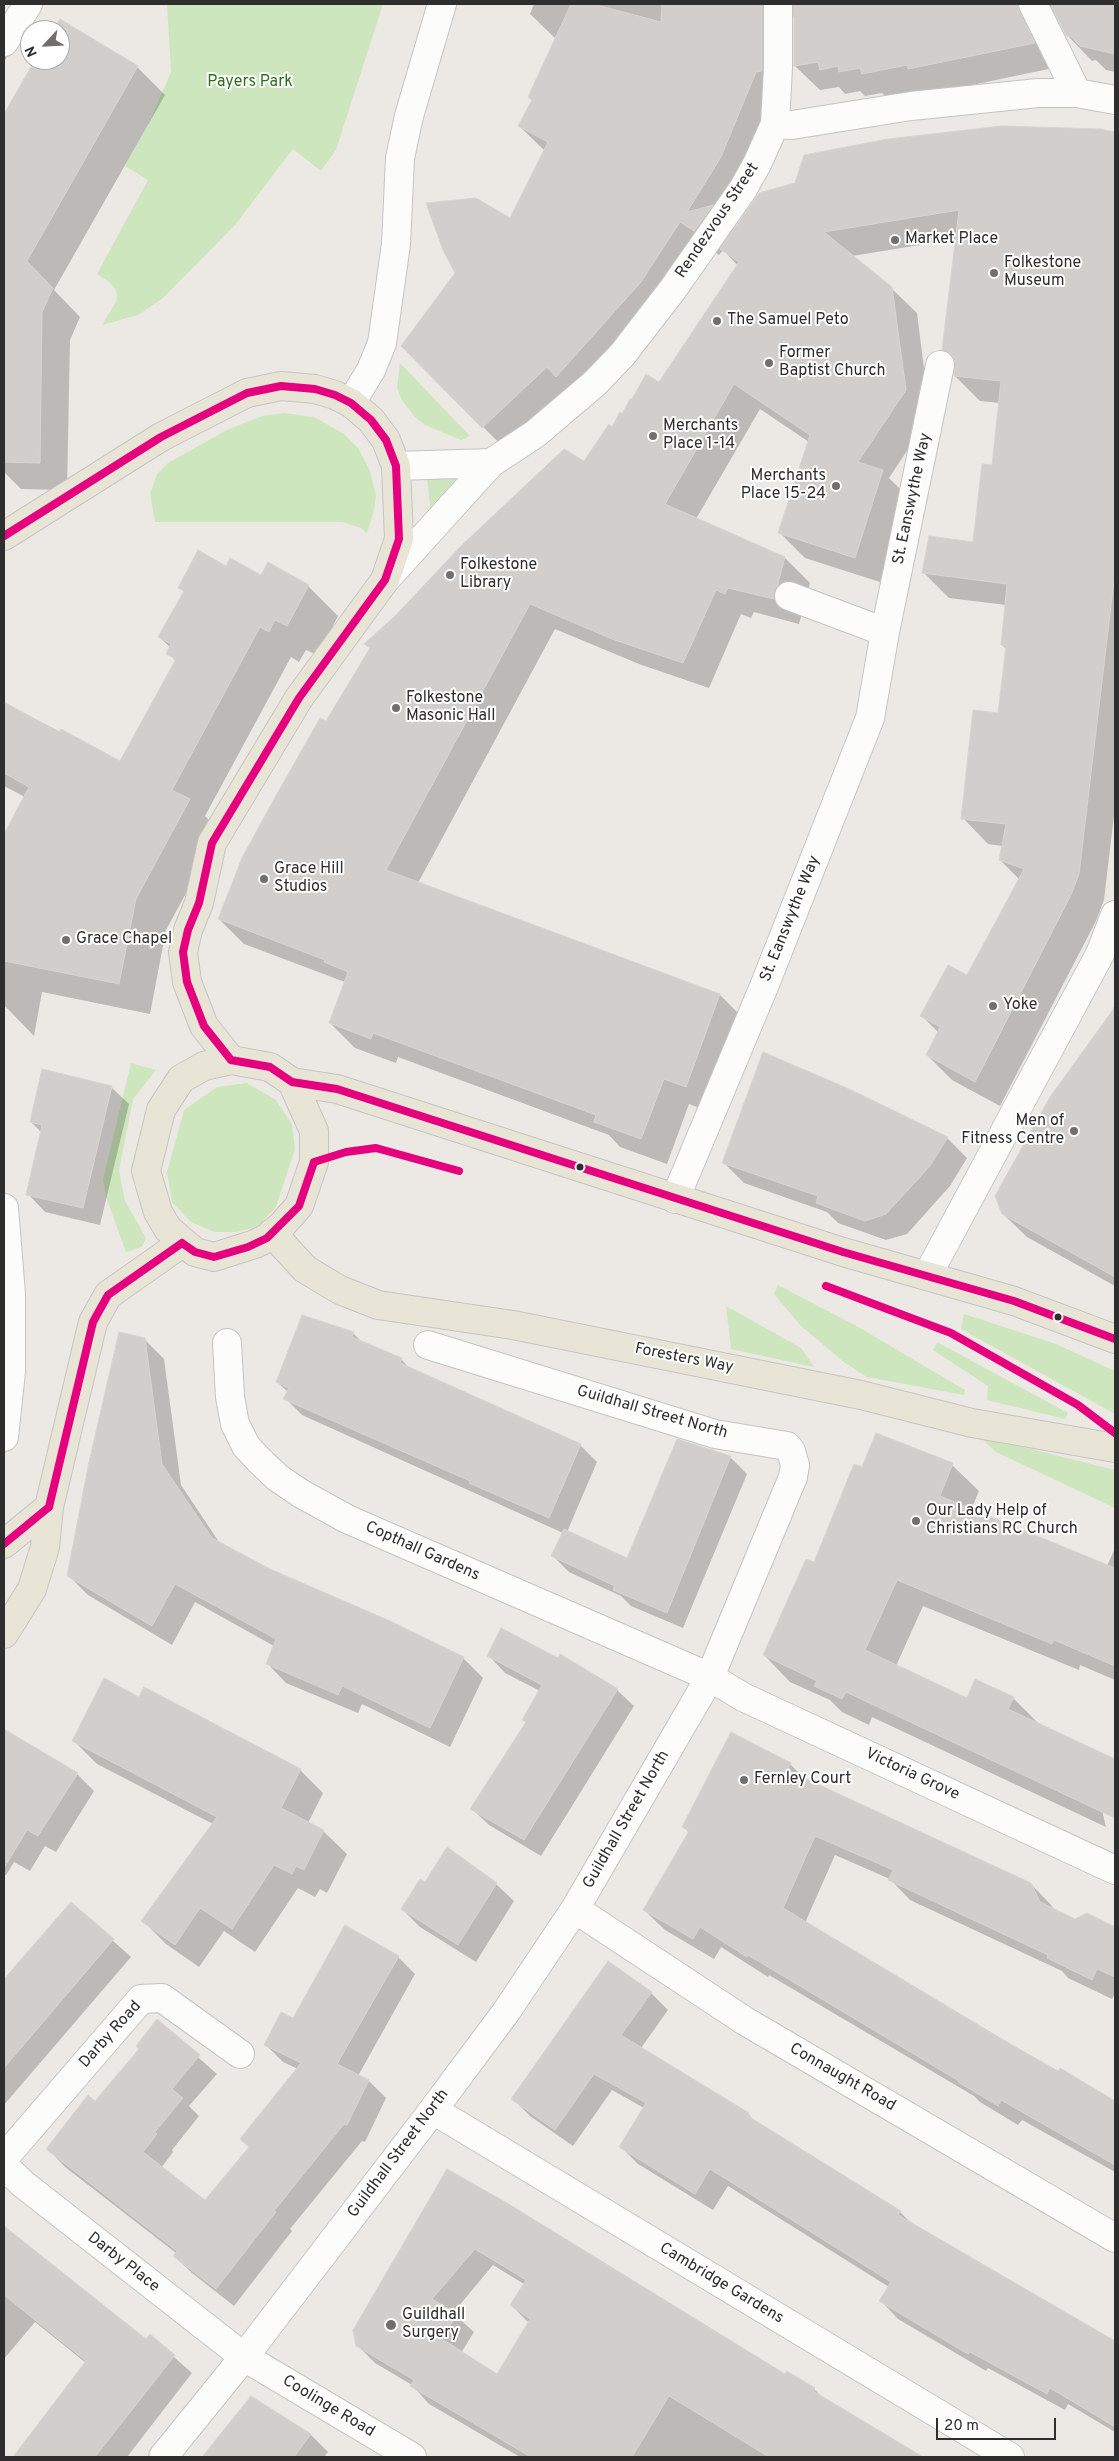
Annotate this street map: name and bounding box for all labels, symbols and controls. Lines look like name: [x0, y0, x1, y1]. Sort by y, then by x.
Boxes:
north arrow: [20, 20, 70, 70]
text: N: [22, 43, 42, 59]
park label: Payers Park: [207, 73, 293, 93]
street label: Rendezvous Street: [672, 160, 764, 282]
place label: Market Place: [905, 230, 998, 250]
marker: Market Place: [889, 234, 901, 246]
place label: Folkestone Museum: [1004, 254, 1081, 292]
marker: Folkestone Museum: [988, 267, 1000, 279]
place label: The Samuel Peto: [727, 311, 849, 331]
marker: The Samuel Peto: [711, 315, 723, 327]
place label: Former Baptist Church: [779, 344, 885, 382]
marker: Former Baptist Church: [763, 357, 775, 369]
place label: Merchants Place 1-14: [663, 417, 738, 455]
marker: Merchants Place 1-14: [647, 430, 659, 442]
street label: St. Eanswythe Way: [890, 431, 936, 567]
place label: Merchants Place 15-24: [741, 467, 826, 505]
marker: Merchants Place 15-24: [830, 480, 842, 492]
place label: Folkestone Library: [460, 556, 537, 594]
marker: Folkestone Library: [444, 569, 456, 581]
place label: Folkestone Masonic Hall: [406, 689, 495, 727]
marker: Folkestone Masonic Hall: [390, 702, 402, 714]
street label: St. Eanswythe Way: [757, 853, 825, 985]
place label: Grace Hill Studios: [274, 860, 344, 898]
marker: Grace Hill Studios: [258, 873, 270, 885]
place label: Grace Chapel: [76, 930, 172, 950]
marker: Grace Chapel: [60, 934, 72, 946]
place label: Yoke: [1003, 996, 1037, 1016]
marker: Yoke: [987, 1000, 999, 1012]
place label: Men of Fitness Centre: [961, 1112, 1064, 1150]
marker: Men of Fitness Centre: [1068, 1125, 1080, 1137]
unlabelled marker: [575, 1162, 585, 1172]
unlabelled marker: [1053, 1312, 1063, 1322]
street label: Foresters Way: [633, 1340, 735, 1378]
street label: Guildhall Street North: [574, 1382, 730, 1444]
place label: Our Lady Help of Christians RC Church: [926, 1502, 1078, 1540]
marker: Our Lady Help of Christians RC Church: [910, 1515, 922, 1527]
street label: Copthall Gardens: [362, 1518, 482, 1586]
street label: Victoria Grove: [862, 1745, 962, 1805]
street label: Guildhall Street North: [580, 1748, 674, 1892]
place label: Fernley Court: [754, 1770, 851, 1790]
marker: Fernley Court: [738, 1774, 750, 1786]
street label: Darby Road: [76, 1998, 146, 2072]
street label: Connaught Road: [785, 2040, 899, 2116]
street label: Guildhall Street North: [344, 2086, 454, 2222]
street label: Darby Place: [83, 2229, 163, 2297]
street label: Cambridge Gardens: [655, 2239, 787, 2329]
place label: Guildhall Surgery: [402, 2306, 465, 2344]
marker: Guildhall Surgery: [384, 2318, 398, 2332]
street label: Coolinge Road: [278, 2372, 378, 2442]
scale bar: [939, 2408, 1059, 2440]
text: 20 m: [944, 2417, 979, 2436]

